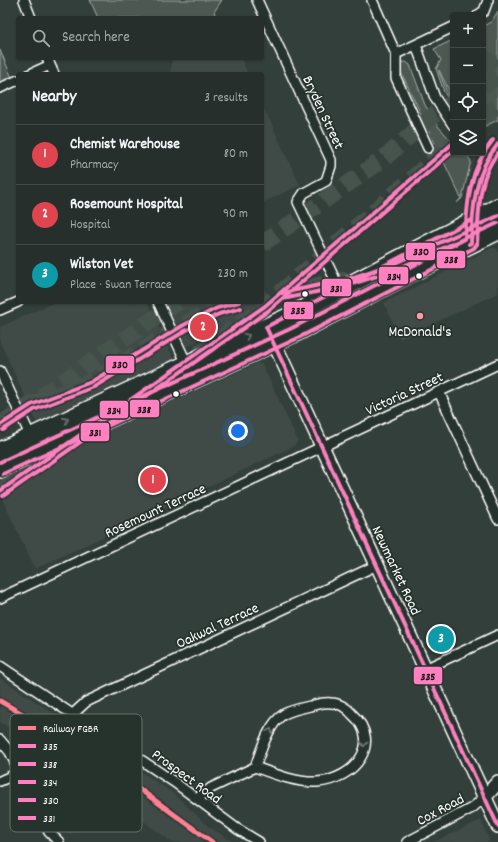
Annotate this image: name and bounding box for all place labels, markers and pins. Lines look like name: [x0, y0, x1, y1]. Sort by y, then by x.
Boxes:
unlabelled marker: [414, 271, 424, 281]
unlabelled marker: [300, 289, 310, 299]
marker: McDonald's: [415, 311, 425, 321]
pin: 2: [190, 312, 216, 342]
place label: McDonald's: [388, 322, 452, 344]
unlabelled marker: [171, 389, 181, 399]
pin: 1: [140, 465, 166, 495]
pin: 3: [428, 624, 454, 654]

